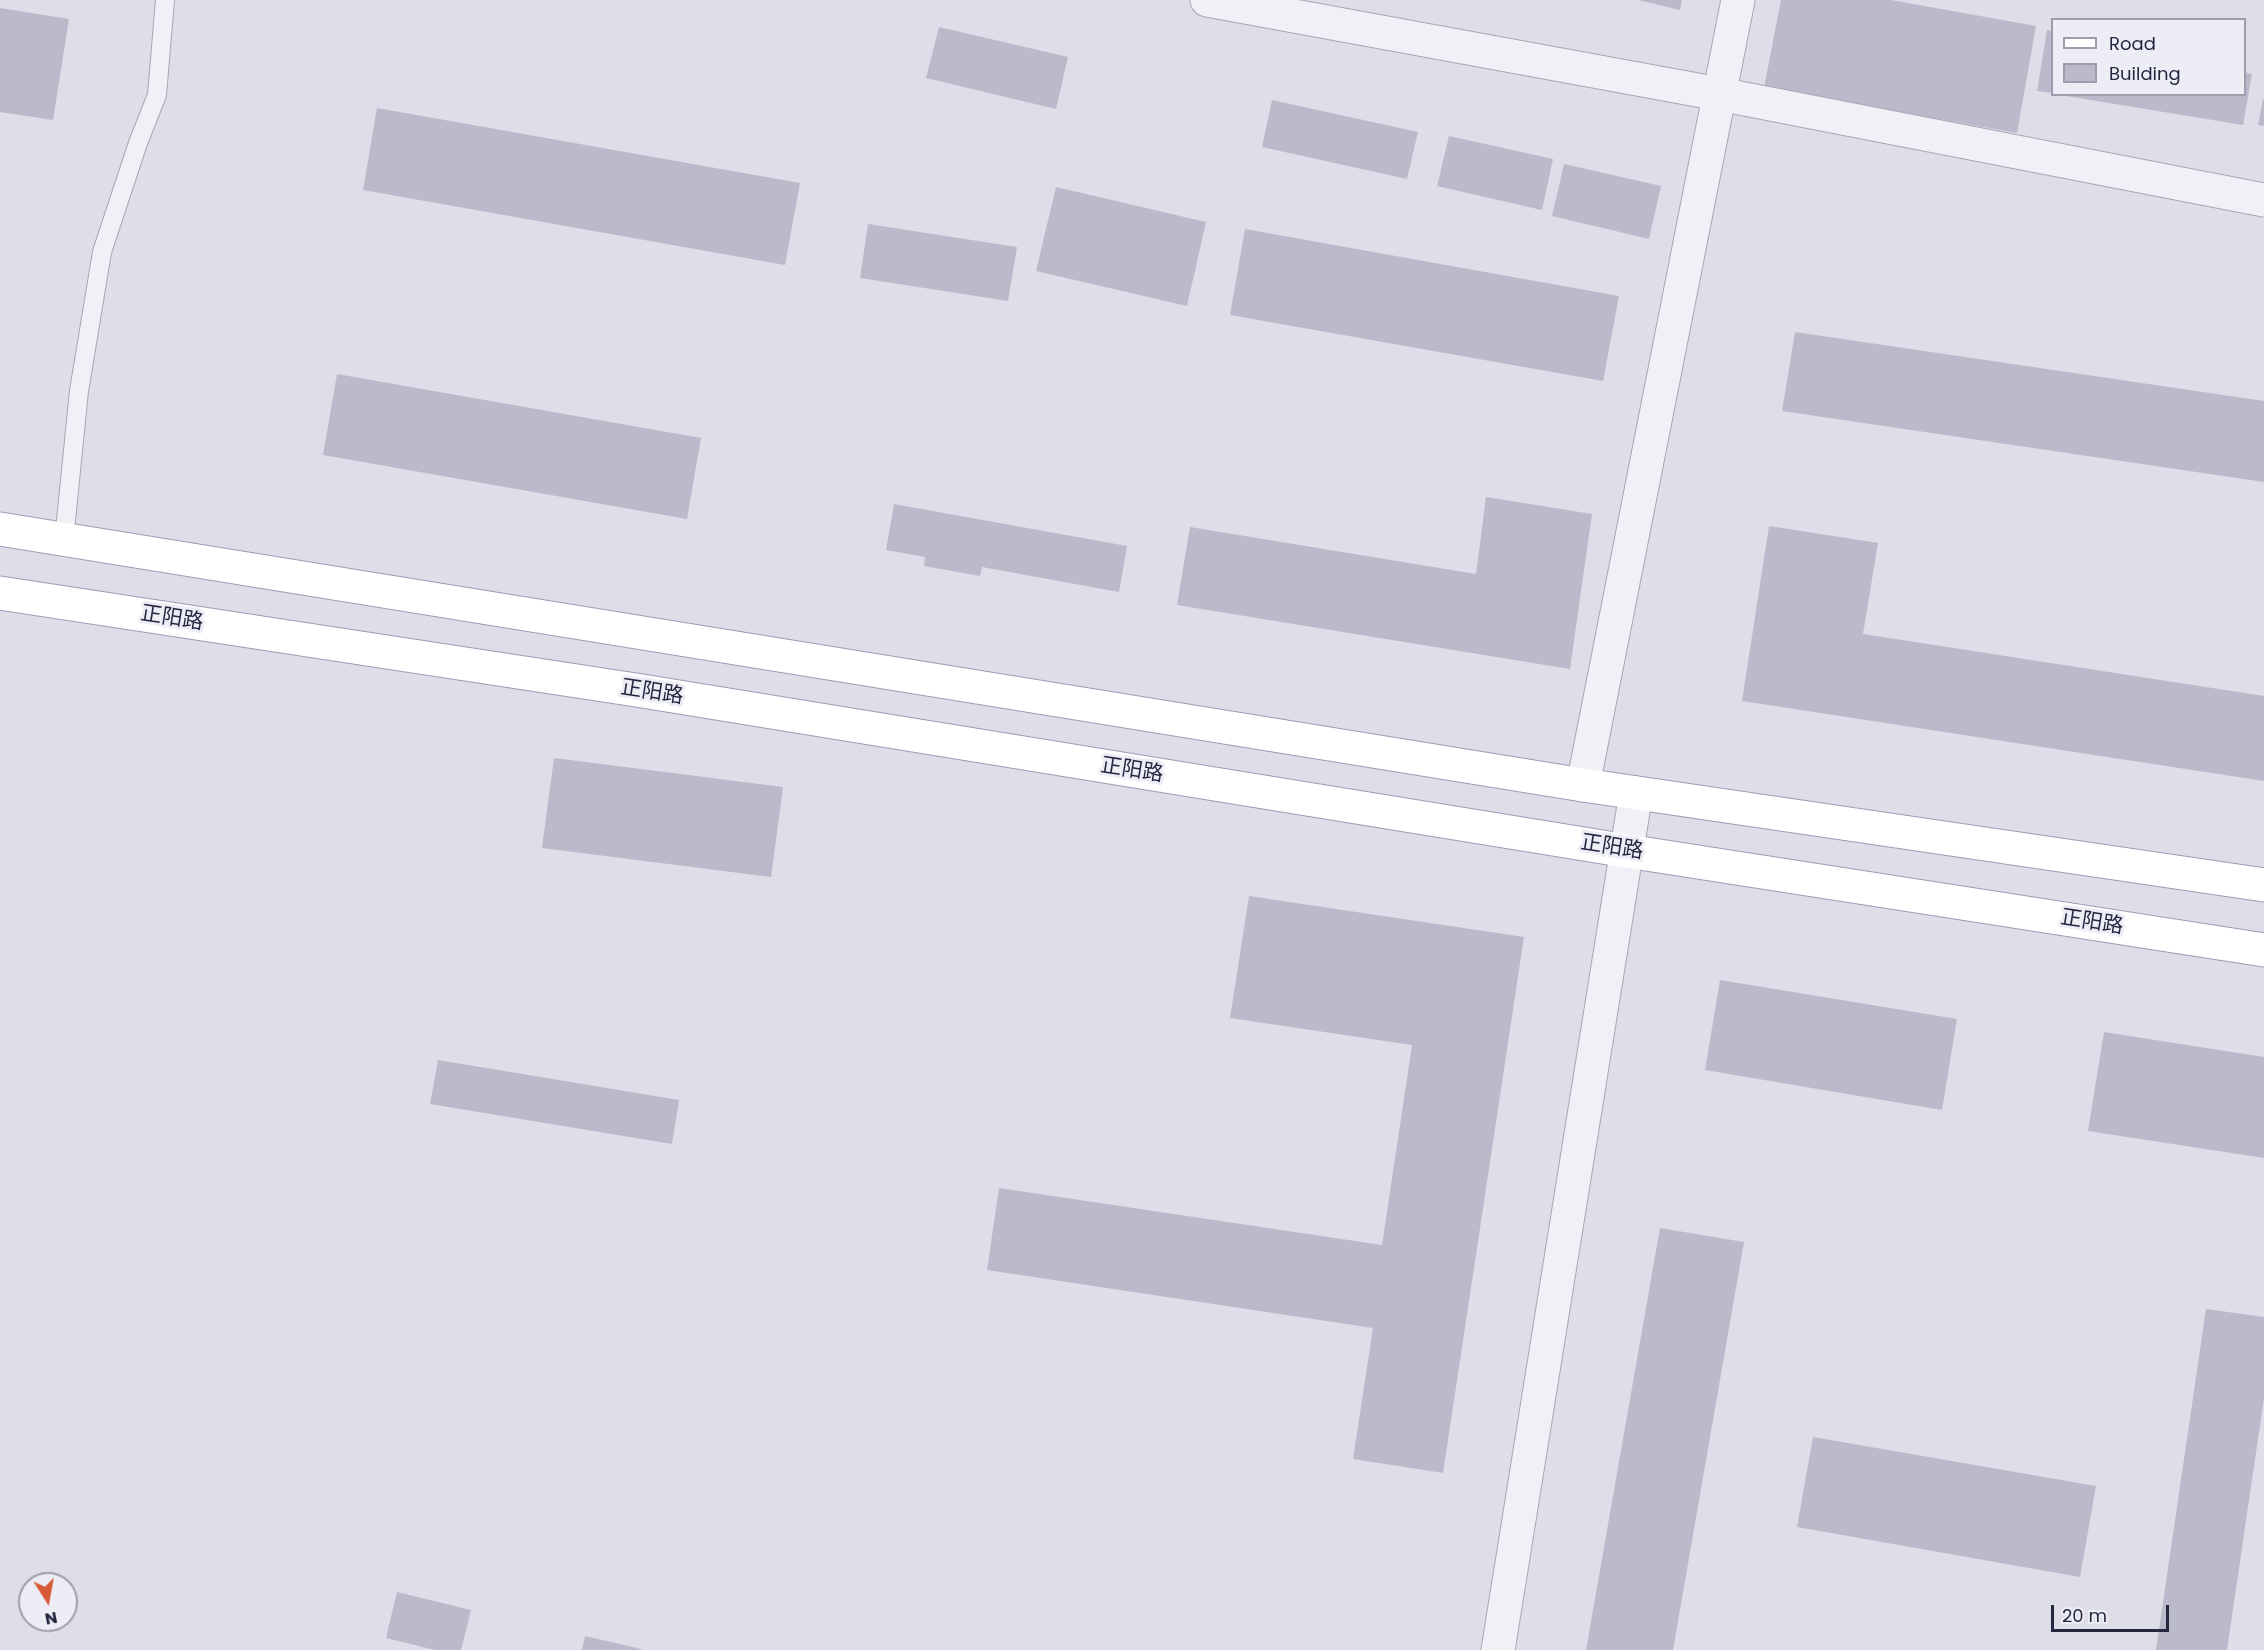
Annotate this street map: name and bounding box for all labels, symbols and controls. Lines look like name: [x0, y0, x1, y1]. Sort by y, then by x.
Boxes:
legend: [2051, 18, 2246, 96]
text: Road: [2109, 31, 2156, 56]
text: Building: [2109, 61, 2181, 86]
street label: 正阳路: [139, 602, 205, 636]
street label: 正阳路: [619, 676, 685, 710]
street label: 正阳路: [1099, 754, 1165, 788]
street label: 正阳路: [1579, 831, 1645, 865]
street label: 正阳路: [2059, 906, 2125, 940]
north arrow: [18, 1572, 78, 1632]
scale bar: [2054, 1593, 2172, 1631]
text: 20 m: [2062, 1603, 2107, 1628]
text: N: [43, 1606, 59, 1631]

